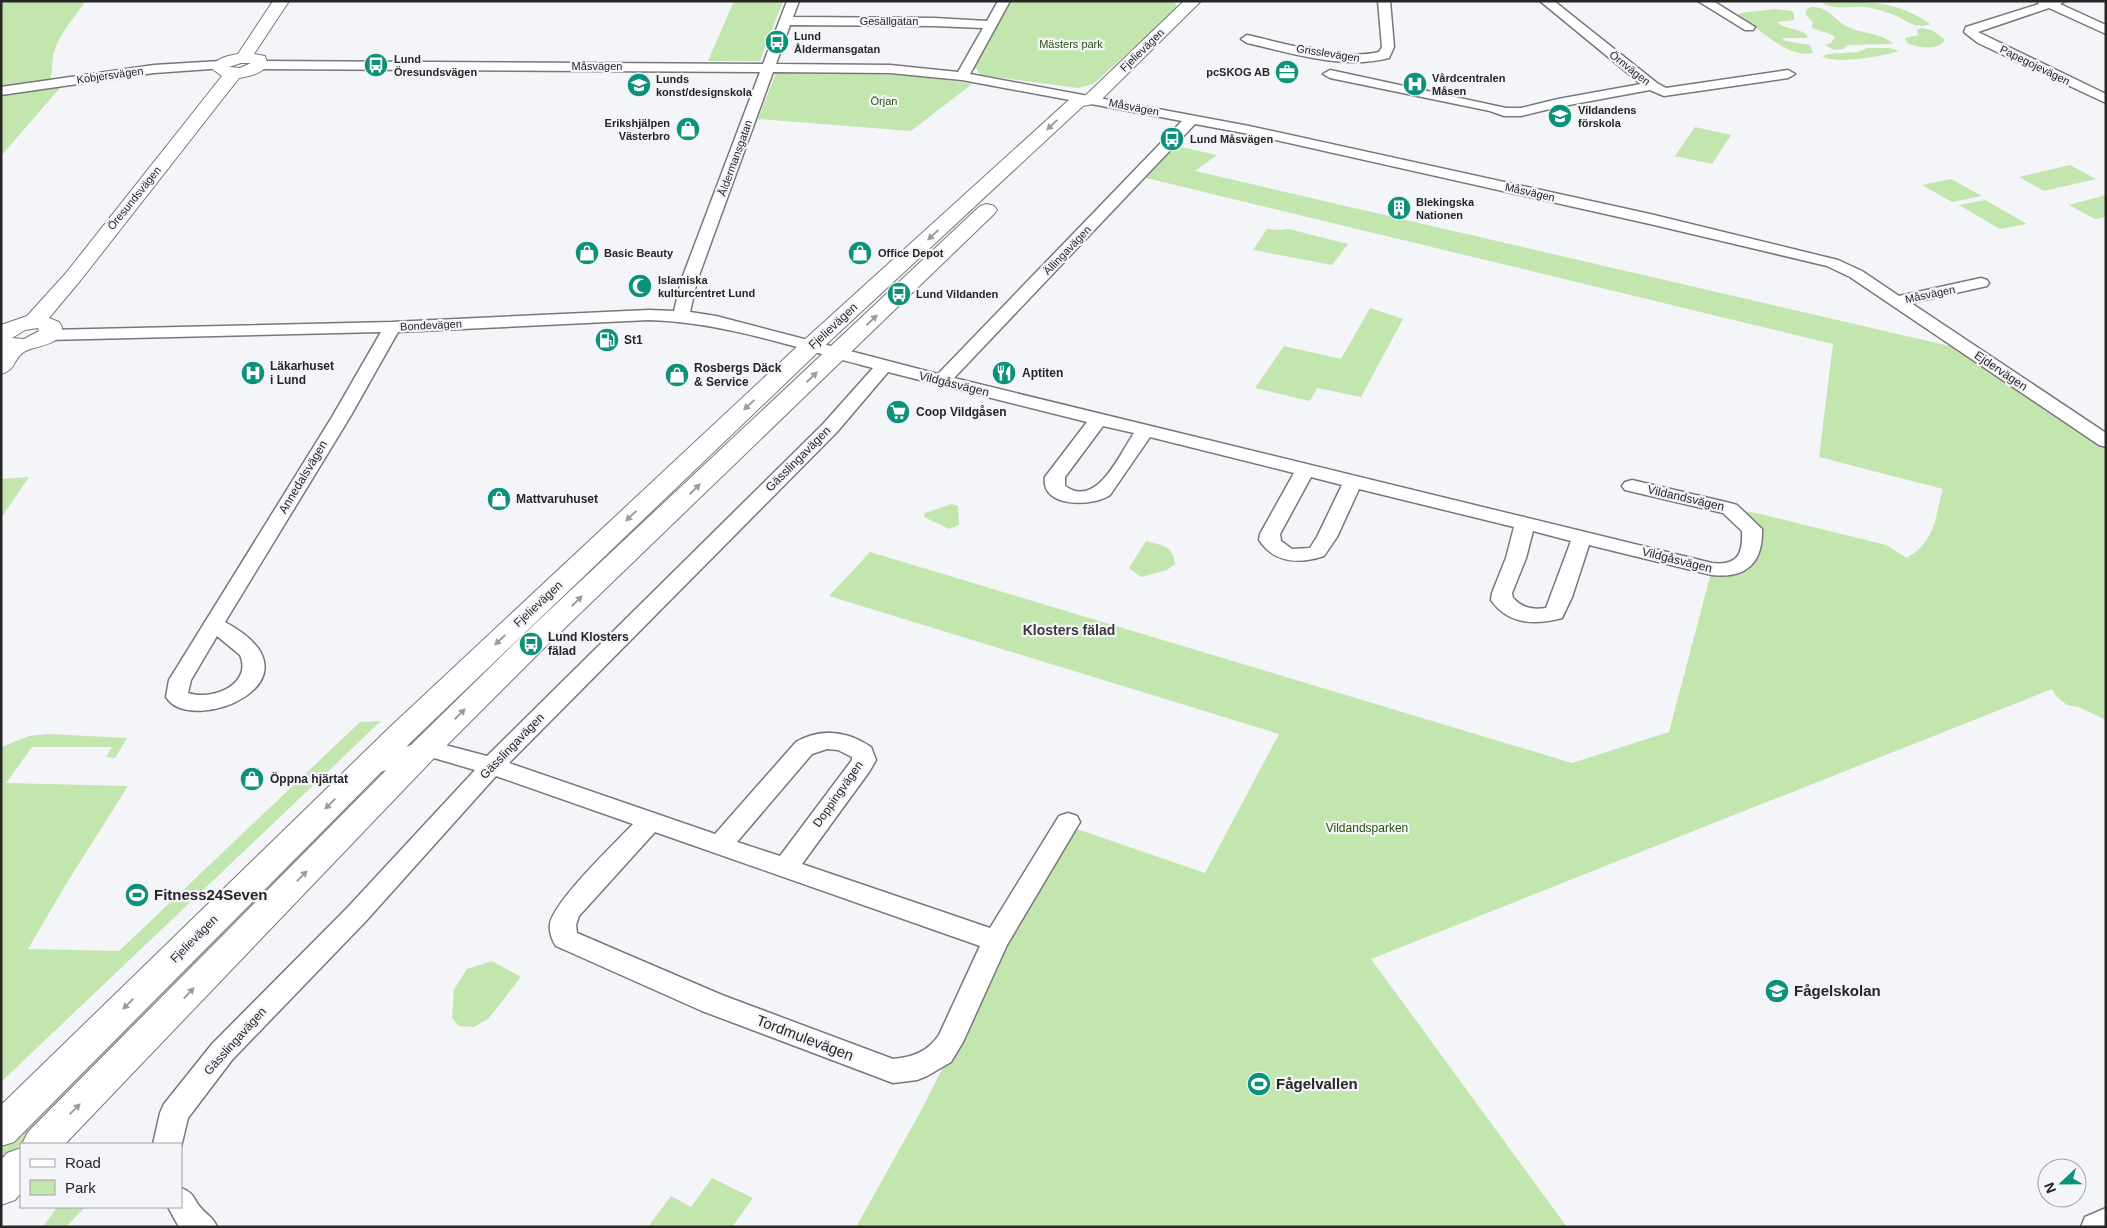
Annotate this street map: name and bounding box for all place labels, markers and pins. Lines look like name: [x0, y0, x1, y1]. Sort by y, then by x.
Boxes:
bus stop icon: Lund Åldermansgatan: [764, 29, 790, 55]
place label: Lund Åldermansgatan: [794, 30, 880, 55]
bus stop icon: Lund Öresundsvägen: [363, 52, 389, 78]
place label: Lund Öresundsvägen: [394, 53, 477, 78]
office icon: pcSKOG AB: [1274, 59, 1300, 85]
place label: pcSKOG AB: [1206, 66, 1270, 78]
hospital icon: Vårdcentralen Måsen: [1402, 71, 1428, 97]
school or university icon: Lunds konst/designskola: [626, 72, 652, 98]
place label: Vårdcentralen Måsen: [1432, 72, 1506, 97]
place label: Lunds konst/designskola: [656, 73, 753, 98]
school or university icon: Vildandens förskola: [1547, 103, 1573, 129]
place label: Vildandens förskola: [1578, 104, 1636, 129]
shop icon: Erikshjälpen Västerbro: [675, 116, 701, 142]
place label: Erikshjälpen Västerbro: [605, 117, 670, 142]
bus stop icon: Lund Måsvägen: [1159, 126, 1185, 152]
place label: Lund Måsvägen: [1190, 133, 1273, 145]
building icon: Blekingska Nationen: [1386, 195, 1412, 221]
place label: Blekingska Nationen: [1416, 196, 1475, 221]
shop icon: Basic Beauty: [574, 240, 600, 266]
shop icon: Office Depot: [847, 240, 873, 266]
place label: Basic Beauty: [604, 247, 674, 259]
place label: Office Depot: [878, 247, 944, 259]
mosque icon: Islamiska kulturcentret Lund: [627, 273, 653, 299]
place label: Islamiska kulturcentret Lund: [658, 274, 755, 299]
bus stop icon: Lund Vildanden: [886, 281, 912, 307]
place label: Lund Vildanden: [916, 288, 999, 300]
fuel station icon: St1: [594, 327, 620, 353]
place label: St1: [624, 333, 643, 347]
place label: Läkarhuset i Lund: [270, 359, 334, 387]
hospital icon: Läkarhuset i Lund: [240, 360, 266, 386]
restaurant icon: Aptiten: [991, 360, 1017, 386]
place label: Rosbergs Däck & Service: [694, 361, 782, 389]
shop icon: Rosbergs Däck & Service: [664, 362, 690, 388]
place label: Aptiten: [1022, 366, 1063, 380]
supermarket icon: Coop Vildgåsen: [885, 399, 911, 425]
place label: Coop Vildgåsen: [916, 405, 1006, 419]
shop icon: Mattvaruhuset: [486, 486, 512, 512]
place label: Mattvaruhuset: [516, 492, 598, 506]
place label: Lund Klosters fälad: [548, 630, 629, 658]
bus stop icon: Lund Klosters fälad: [518, 631, 544, 657]
shop icon: Öppna hjärtat: [239, 766, 265, 792]
place label: Öppna hjärtat: [270, 771, 348, 786]
sports icon: Fitness24Seven: [124, 882, 150, 908]
place label: Fitness24Seven: [154, 886, 267, 903]
school or university icon: Fågelskolan: [1764, 978, 1790, 1004]
place label: Fågelskolan: [1794, 982, 1881, 999]
sports icon: Fågelvallen: [1246, 1071, 1272, 1097]
place label: Fågelvallen: [1276, 1075, 1358, 1092]

